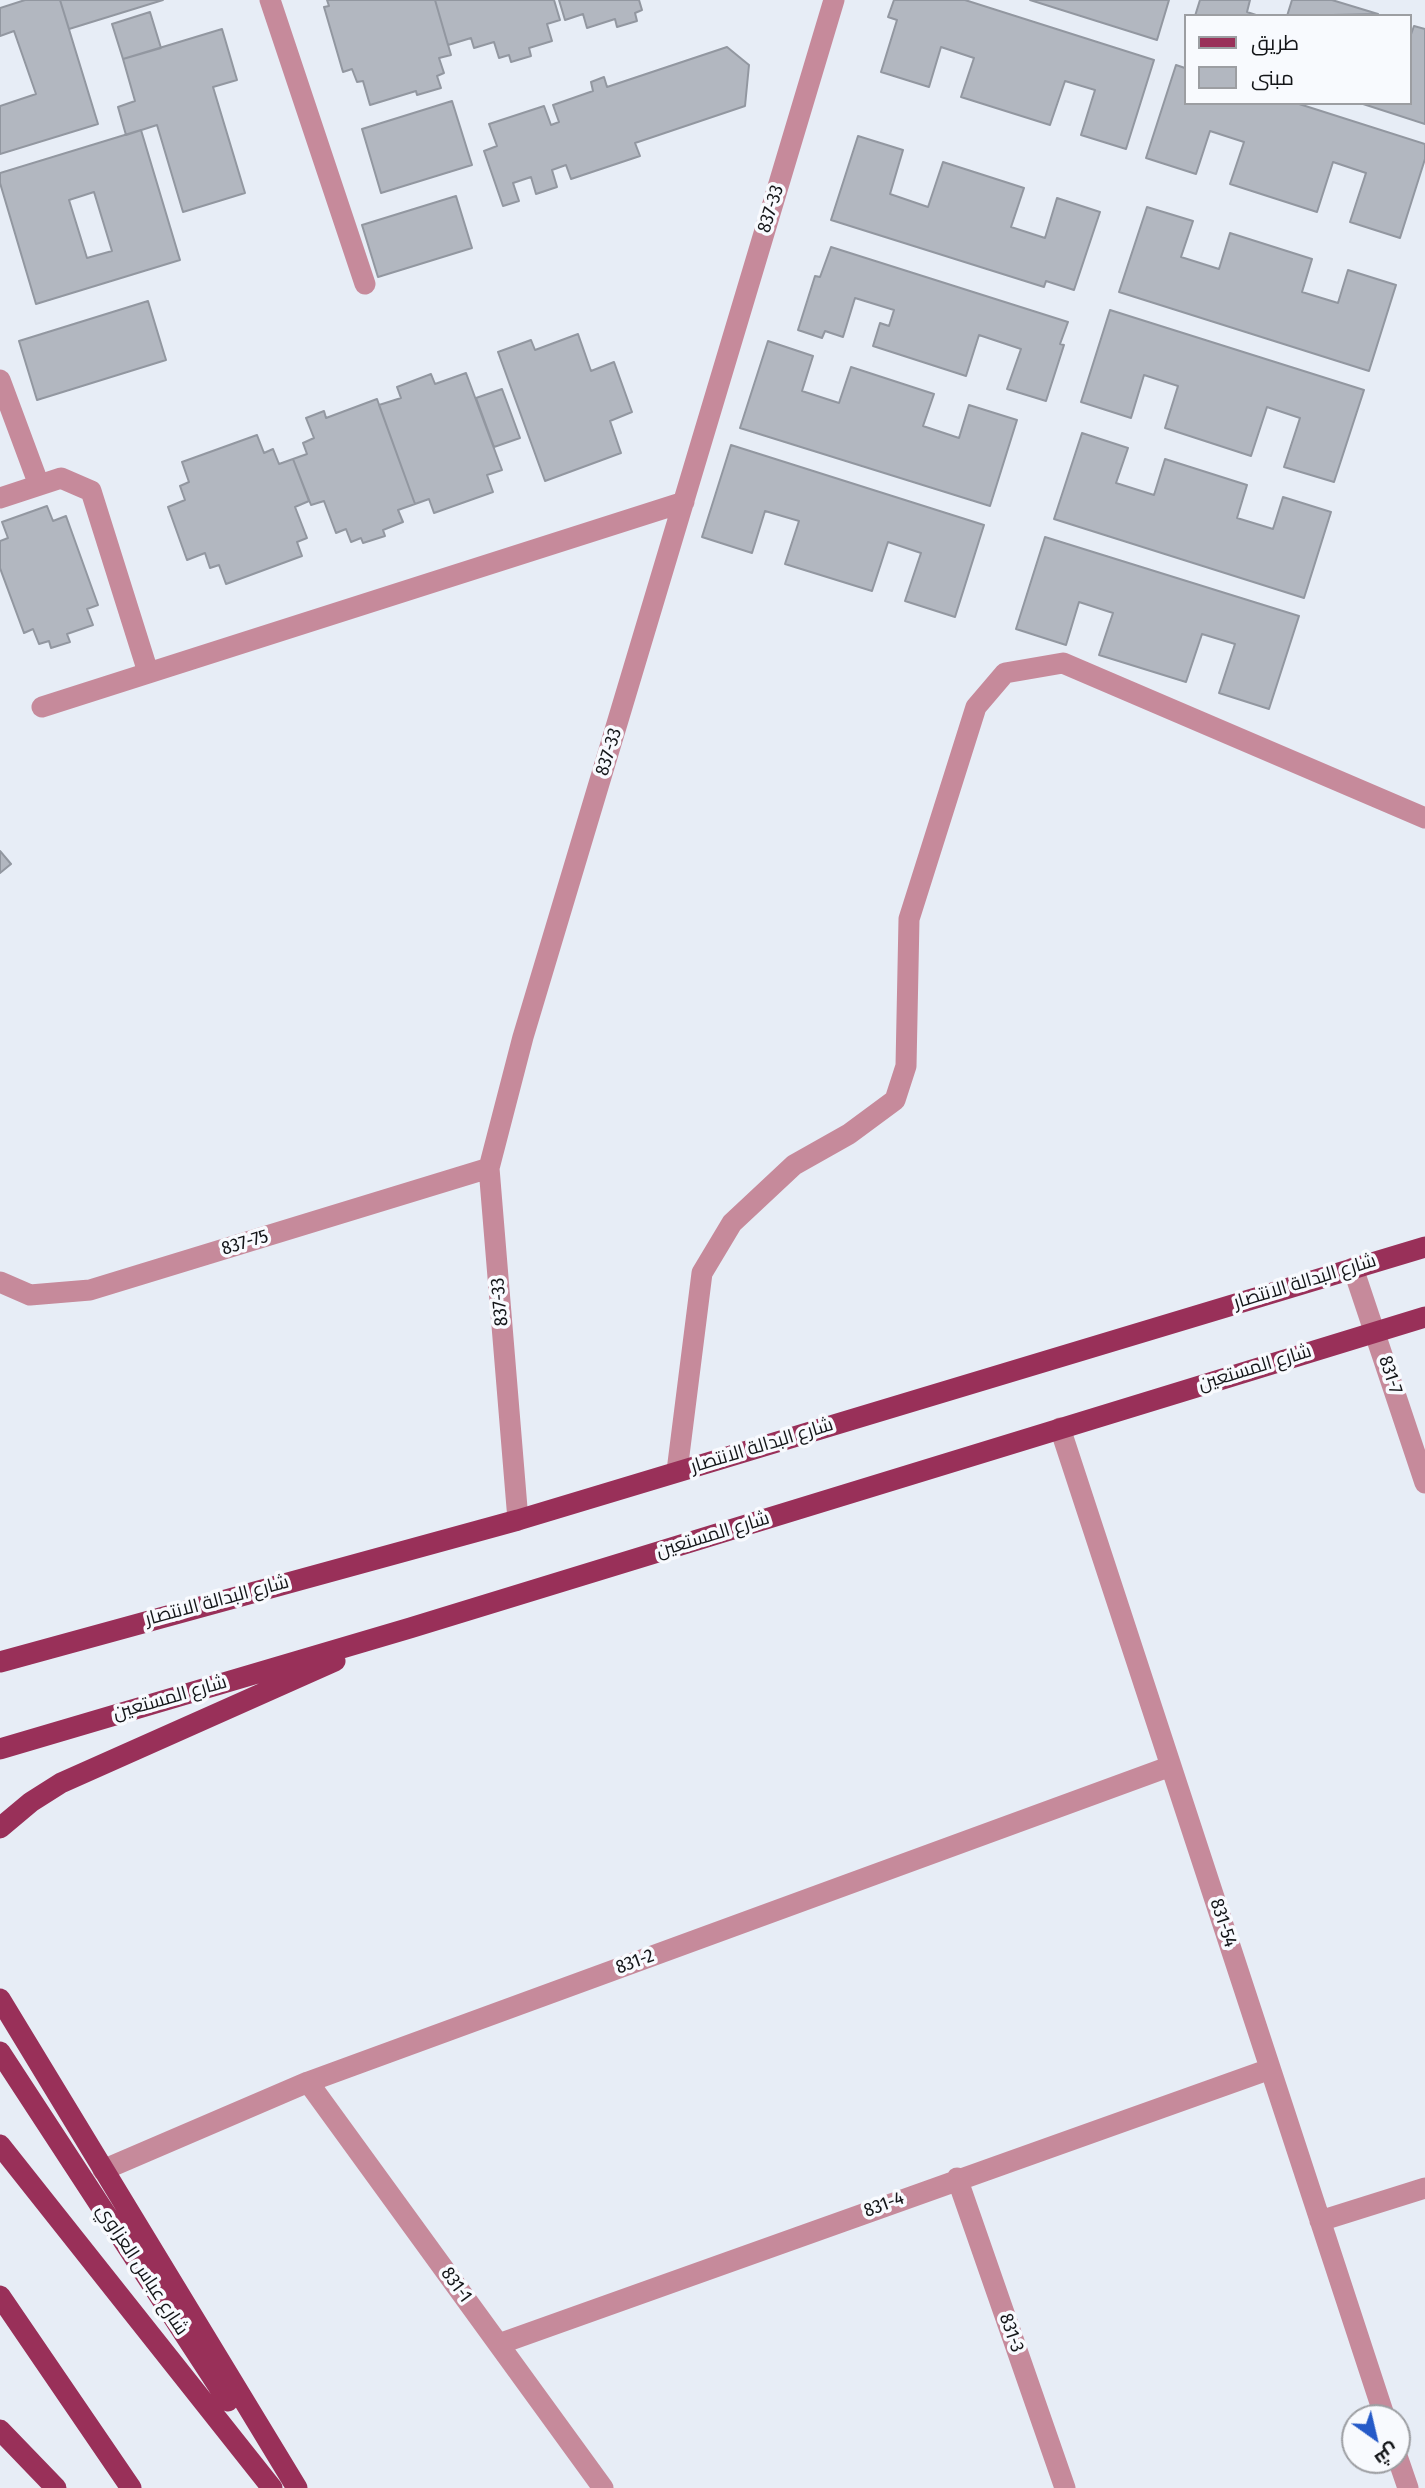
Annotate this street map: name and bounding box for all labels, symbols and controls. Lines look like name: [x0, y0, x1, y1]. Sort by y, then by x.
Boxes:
legend: [1184, 14, 1411, 105]
text: طريق: [1251, 30, 1299, 56]
text: مبنى: [1251, 65, 1294, 91]
street label: 837-33: [753, 182, 789, 236]
street label: 837-33: [591, 725, 627, 779]
street label: 837-75: [219, 1225, 271, 1261]
street label: شارع البدالة الانتصار: [1231, 1249, 1379, 1315]
street label: 837-33: [487, 1277, 513, 1327]
street label: شارع المستعين: [1196, 1340, 1314, 1396]
street label: 831-7: [1373, 1353, 1407, 1397]
street label: شارع البدالة الانتصار: [688, 1413, 836, 1479]
street label: شارع المستعين: [654, 1507, 772, 1563]
street label: شارع البدالة الانتصار: [143, 1571, 291, 1631]
street label: شارع المستعين: [110, 1671, 230, 1725]
street label: 831-54: [1204, 1896, 1242, 1950]
street label: 831-2: [613, 1945, 657, 1979]
street label: 831-4: [861, 2187, 907, 2223]
street label: شارع عباس العزاوي: [91, 2200, 193, 2340]
street label: 831-1: [436, 2263, 476, 2307]
street label: 831-3: [994, 2311, 1028, 2355]
north arrow: [1341, 2404, 1411, 2474]
text: ش: [1370, 2439, 1403, 2472]

